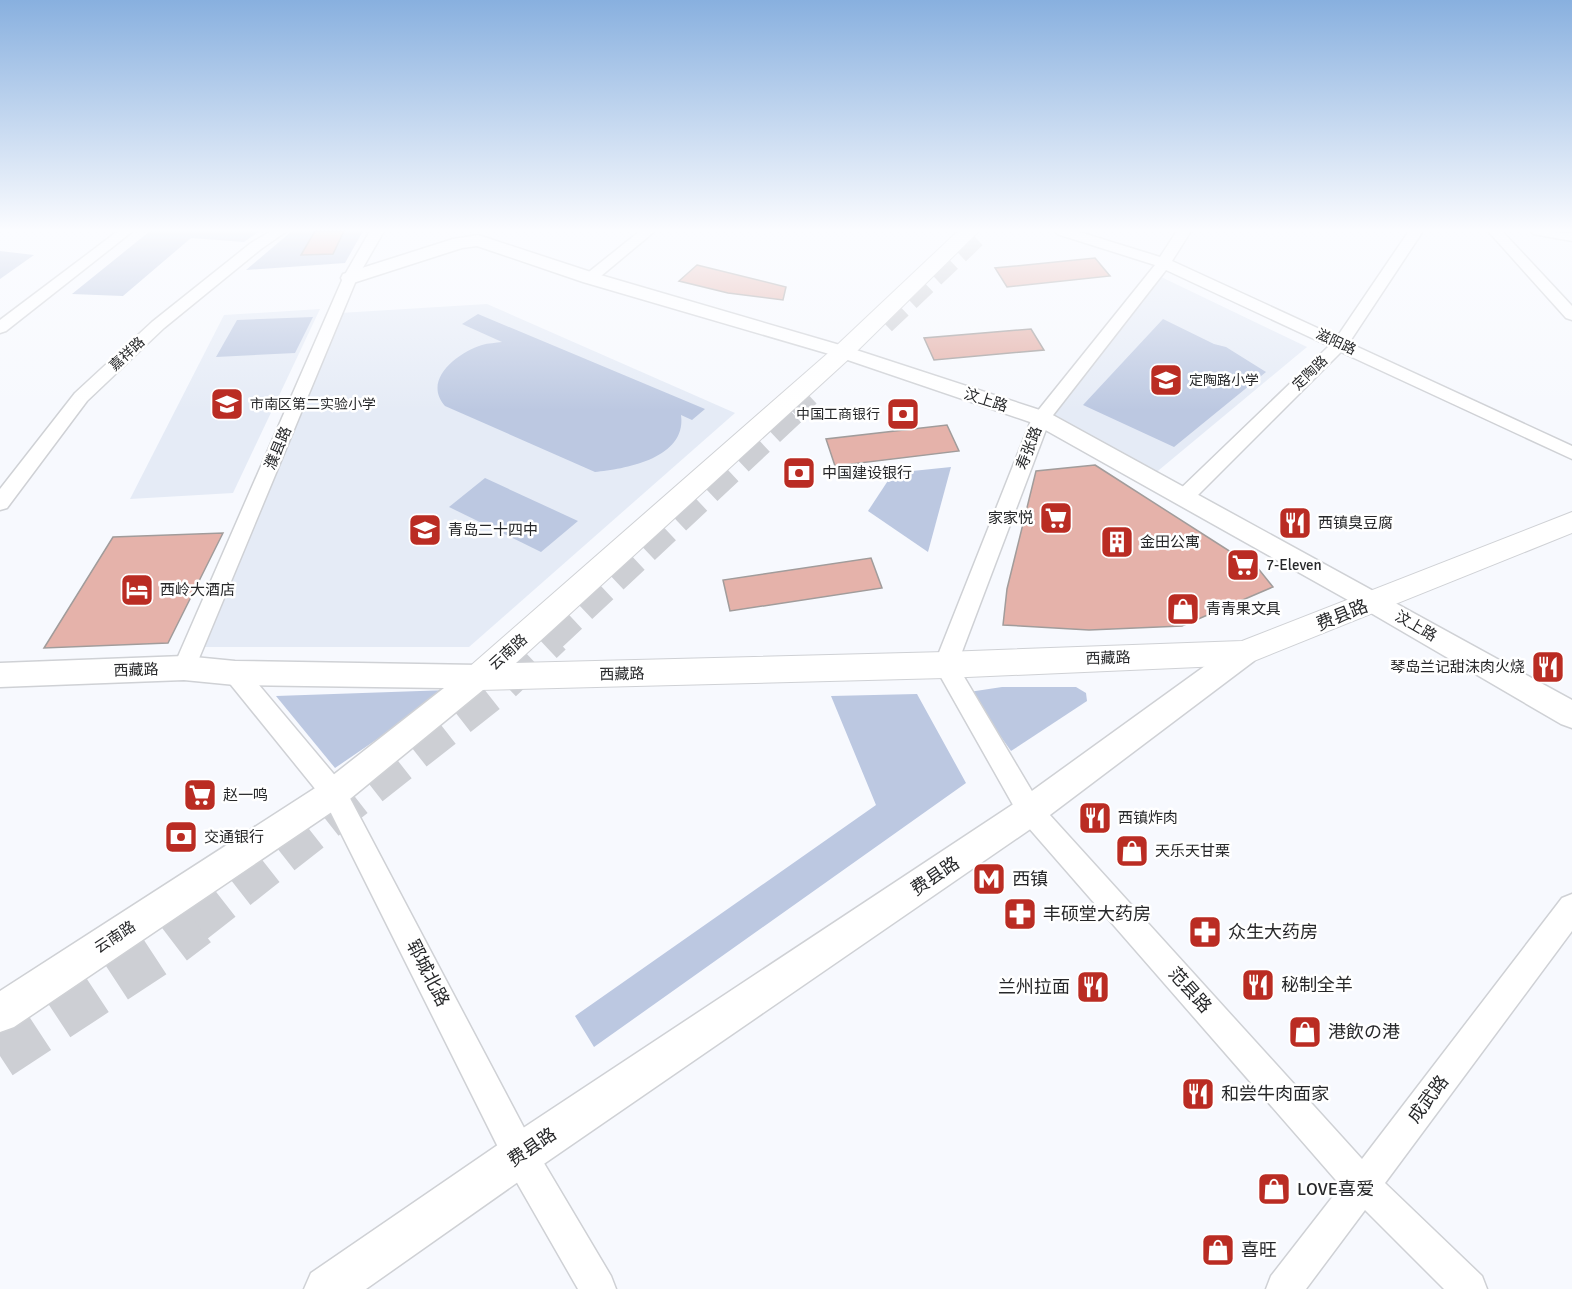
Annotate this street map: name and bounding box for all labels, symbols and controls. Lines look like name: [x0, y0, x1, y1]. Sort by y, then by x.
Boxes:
street label: 滋阳路: [1313, 325, 1359, 359]
street label: 嘉祥路: [106, 333, 148, 375]
street label: 定陶路: [1289, 352, 1331, 394]
school or university icon: 定陶路小学: [1148, 362, 1184, 398]
place label: 定陶路小学: [1189, 372, 1259, 389]
street label: 汶上路: [962, 384, 1010, 416]
school or university icon: 市南区第二实验小学: [209, 386, 245, 422]
place label: 市南区第二实验小学: [250, 396, 376, 413]
bank icon: 中国工商银行: [885, 396, 921, 432]
place label: 中国工商银行: [796, 406, 880, 423]
street label: 濮县路: [261, 424, 295, 472]
street label: 寿张路: [1013, 424, 1045, 472]
bank icon: 中国建设银行: [781, 455, 817, 491]
place label: 中国建设银行: [822, 464, 912, 482]
supermarket icon: 家家悦: [1038, 500, 1074, 536]
restaurant icon: 西镇臭豆腐: [1277, 505, 1313, 541]
place label: 家家悦: [988, 509, 1033, 527]
school or university icon: 青岛二十四中: [407, 512, 443, 548]
place label: 西镇臭豆腐: [1318, 514, 1393, 532]
place label: 青岛二十四中: [448, 521, 538, 539]
building icon: 金田公寓: [1099, 524, 1135, 560]
place label: 金田公寓: [1140, 533, 1200, 551]
supermarket icon: 7-Eleven: [1225, 547, 1261, 583]
place label: 7-Eleven: [1266, 556, 1322, 574]
hotel icon: 西岭大酒店: [119, 572, 155, 608]
place label: 西岭大酒店: [160, 581, 235, 599]
shop icon: 青青果文具: [1165, 591, 1201, 627]
street label: 费县路: [1313, 595, 1371, 635]
place label: 青青果文具: [1206, 600, 1281, 618]
street label: 汶上路: [1392, 607, 1440, 645]
street label: 云南路: [485, 630, 531, 674]
street label: 西藏路: [1085, 648, 1131, 668]
restaurant icon: 琴岛兰记甜沫肉火烧: [1530, 649, 1566, 685]
place label: 琴岛兰记甜沫肉火烧: [1390, 658, 1525, 676]
street label: 西藏路: [113, 660, 159, 680]
street label: 西藏路: [599, 665, 645, 683]
supermarket icon: 赵一鸣: [182, 777, 218, 813]
place label: 赵一鸣: [223, 786, 268, 804]
restaurant icon: 西镇炸肉: [1077, 800, 1113, 836]
place label: 西镇炸肉: [1118, 809, 1178, 827]
bank icon: 交通银行: [163, 819, 199, 855]
place label: 交通银行: [204, 828, 264, 846]
shop icon: 天乐天甘栗: [1114, 833, 1150, 869]
place label: 天乐天甘栗: [1155, 842, 1230, 860]
street label: 费县路: [906, 852, 964, 900]
metro station icon: 西镇: [971, 861, 1007, 897]
place label: 西镇: [1012, 868, 1048, 890]
pharmacy icon: 丰硕堂大药房: [1002, 896, 1038, 932]
place label: 丰硕堂大药房: [1043, 903, 1151, 925]
pharmacy icon: 众生大药房: [1187, 914, 1223, 950]
street label: 云南路: [91, 917, 139, 957]
place label: 众生大药房: [1228, 921, 1318, 943]
street label: 郓城北路: [402, 936, 454, 1010]
street label: 范县路: [1164, 963, 1216, 1017]
restaurant icon: 秘制全羊: [1240, 967, 1276, 1003]
restaurant icon: 兰州拉面: [1075, 969, 1111, 1005]
place label: 秘制全羊: [1281, 974, 1353, 996]
place label: 兰州拉面: [998, 976, 1070, 998]
shop icon: 港飲の港: [1287, 1014, 1323, 1050]
place label: 港飲の港: [1328, 1021, 1400, 1043]
street label: 成武路: [1403, 1071, 1453, 1127]
restaurant icon: 和尝牛肉面家: [1180, 1076, 1216, 1112]
place label: 和尝牛肉面家: [1221, 1083, 1329, 1105]
street label: 费县路: [503, 1123, 561, 1171]
shop icon: LOVE喜爱: [1256, 1171, 1292, 1207]
place label: LOVE喜爱: [1297, 1178, 1374, 1200]
shop icon: 喜旺: [1200, 1232, 1236, 1268]
place label: 喜旺: [1241, 1239, 1277, 1261]

